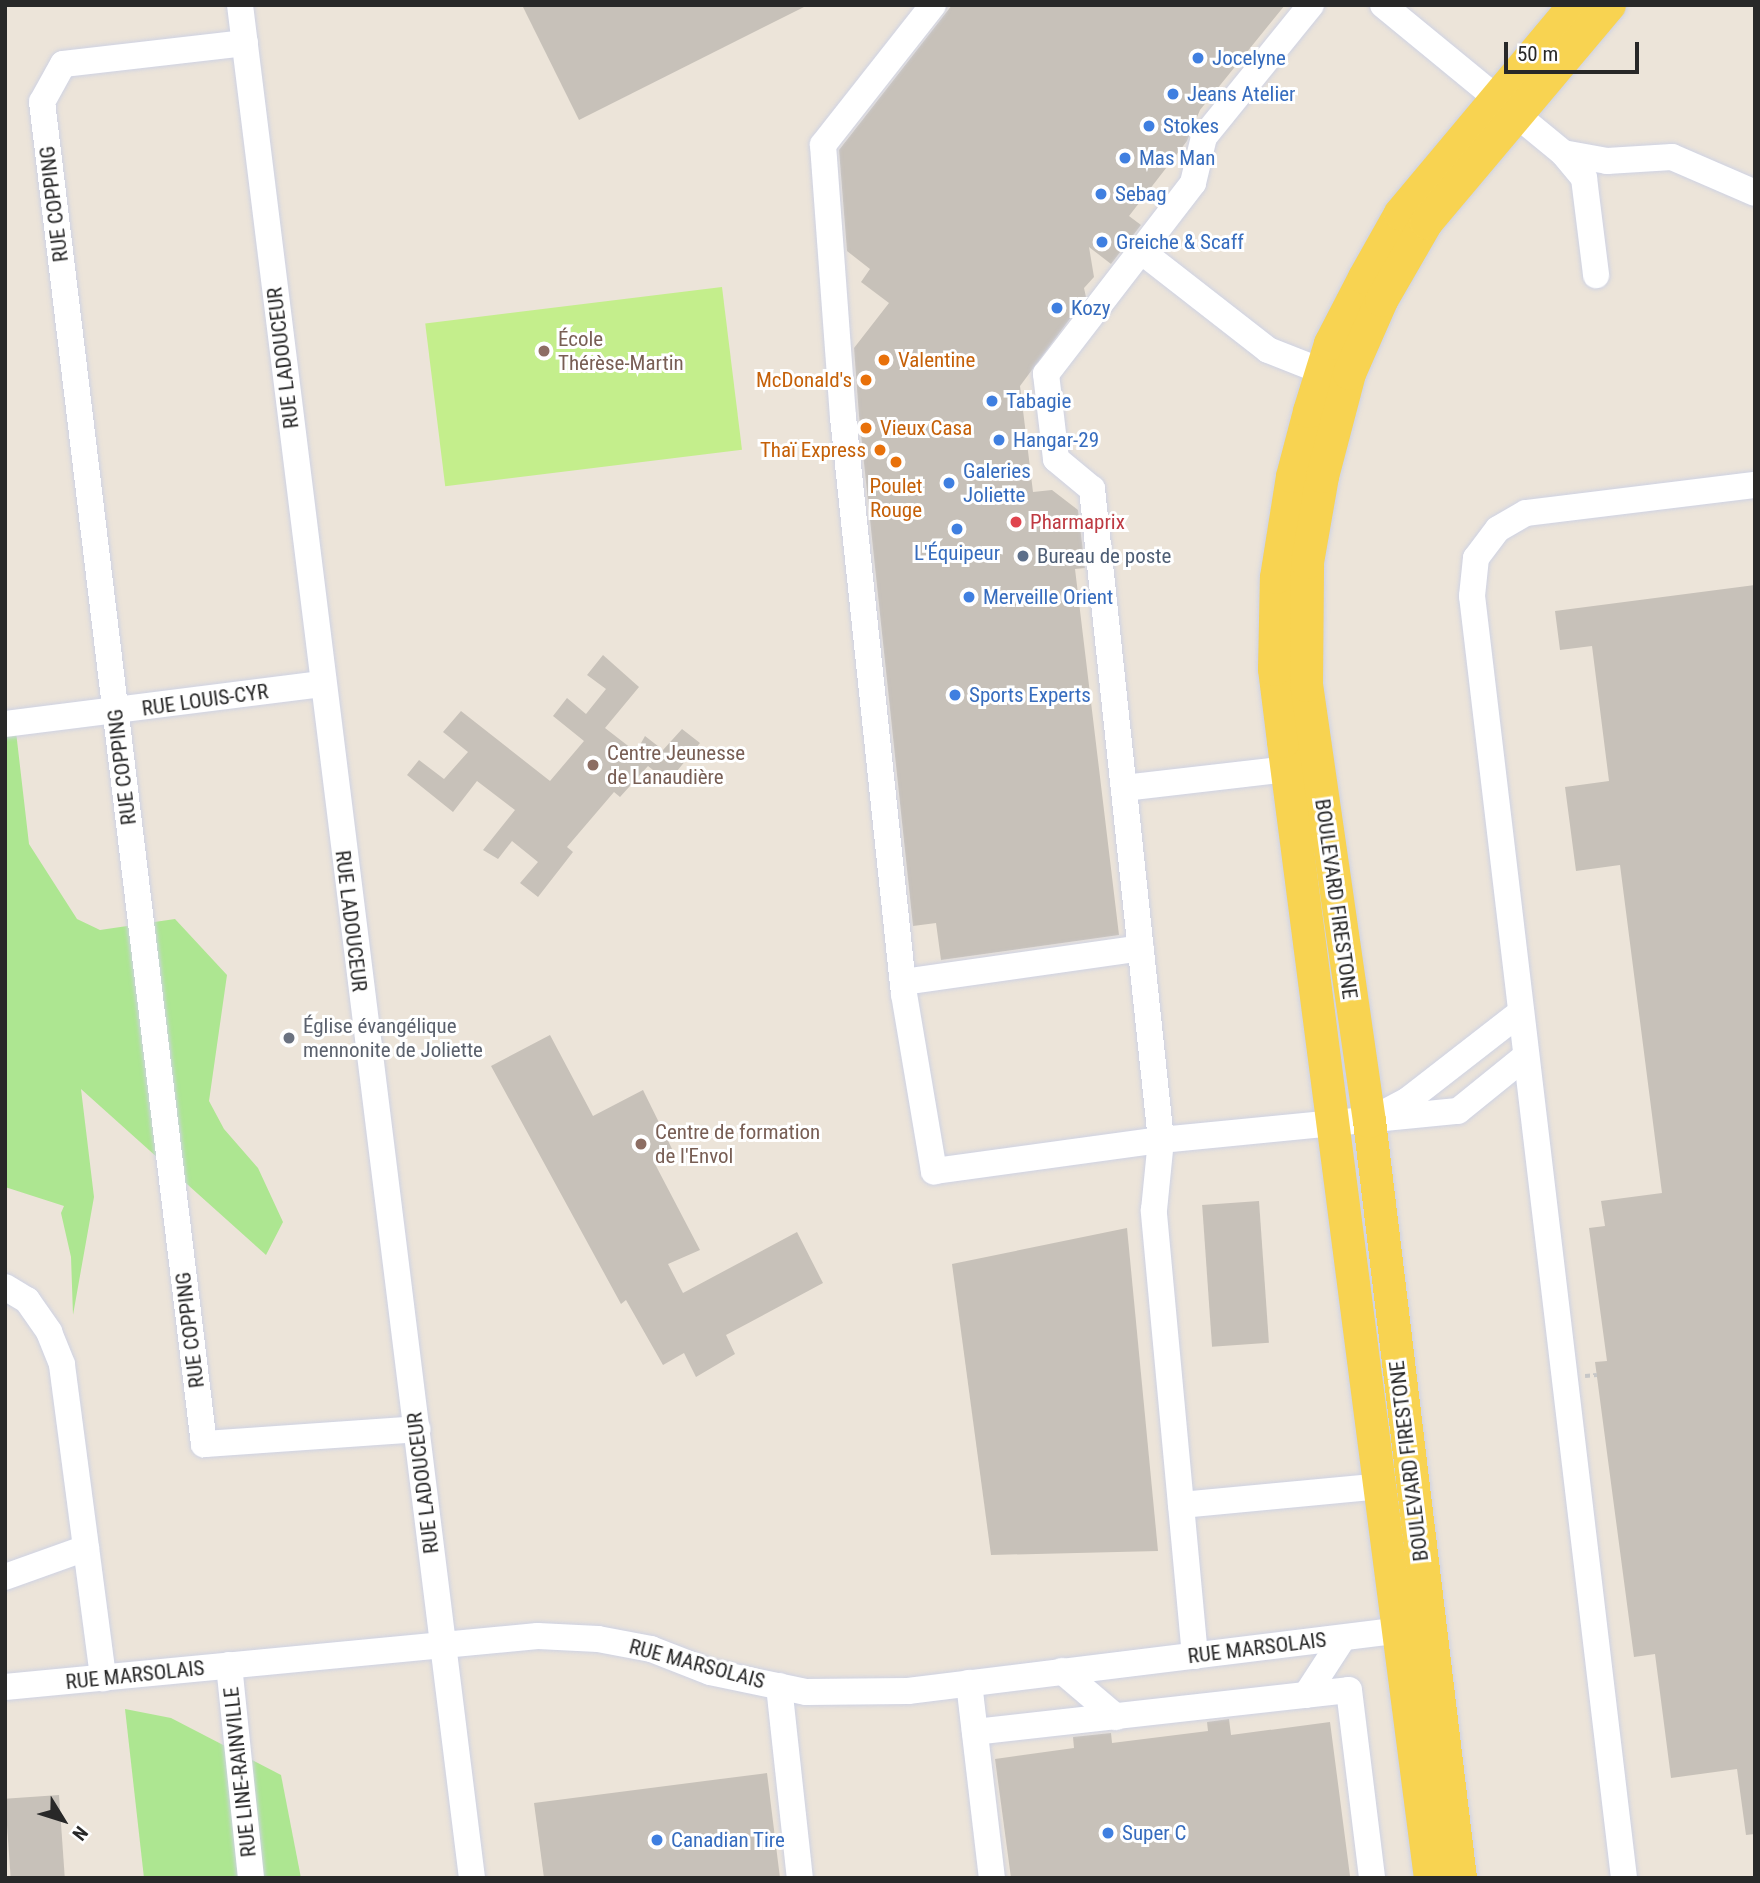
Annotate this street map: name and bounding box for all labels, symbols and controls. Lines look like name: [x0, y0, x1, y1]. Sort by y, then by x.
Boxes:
scale bar: [1508, 28, 1643, 72]
text: 50 m: [1517, 42, 1558, 66]
place label: Jocelyne: [1212, 45, 1286, 71]
marker: Jocelyne: [1190, 50, 1206, 66]
place label: Jeans Atelier: [1187, 81, 1295, 107]
marker: Jeans Atelier: [1165, 86, 1181, 102]
place label: Stokes: [1163, 113, 1219, 139]
marker: Stokes: [1141, 118, 1157, 134]
street label: RUE COPPING: [34, 145, 74, 263]
place label: Mas Man: [1139, 145, 1215, 171]
marker: Mas Man: [1117, 150, 1133, 166]
place label: Sebag: [1115, 181, 1167, 207]
marker: Sebag: [1093, 186, 1109, 202]
place label: Greiche & Scaff: [1116, 229, 1244, 255]
marker: Greiche & Scaff: [1094, 234, 1110, 250]
street label: RUE LADOUCEUR: [262, 286, 304, 430]
place label: Kozy: [1071, 295, 1111, 321]
marker: Kozy: [1049, 300, 1065, 316]
place label: École Thérèse-Martin: [558, 326, 684, 376]
marker: École Thérèse-Martin: [536, 343, 552, 359]
place label: Valentine: [898, 347, 975, 373]
marker: Valentine: [876, 352, 892, 368]
place label: McDonald's: [756, 367, 852, 393]
marker: McDonald's: [858, 372, 874, 388]
place label: Tabagie: [1006, 388, 1071, 414]
marker: Tabagie: [984, 393, 1000, 409]
place label: Vieux Casa: [880, 415, 972, 441]
marker: Vieux Casa: [858, 420, 874, 436]
place label: Hangar-29: [1013, 427, 1099, 453]
marker: Hangar-29: [991, 432, 1007, 448]
place label: Thaï Express: [760, 437, 866, 463]
marker: Thaï Express: [872, 442, 888, 458]
marker: Poulet Rouge: [888, 454, 904, 470]
place label: Galeries Joliette: [963, 458, 1031, 508]
place label: Poulet Rouge: [869, 473, 923, 523]
marker: Galeries Joliette: [941, 475, 957, 491]
place label: Pharmaprix: [1030, 509, 1125, 535]
marker: Pharmaprix: [1008, 514, 1024, 530]
marker: L'Équipeur: [949, 521, 965, 537]
place label: L'Équipeur: [914, 540, 1000, 566]
place label: Bureau de poste: [1037, 543, 1171, 569]
marker: Bureau de poste: [1015, 548, 1031, 564]
place label: Merveille Orient: [983, 584, 1113, 610]
marker: Merveille Orient: [961, 589, 977, 605]
street label: RUE LOUIS-CYR: [140, 679, 270, 721]
place label: Sports Experts: [969, 682, 1091, 708]
marker: Sports Experts: [947, 687, 963, 703]
street label: RUE COPPING: [102, 708, 142, 826]
place label: Centre Jeunesse de Lanaudière: [607, 740, 745, 790]
marker: Centre Jeunesse de Lanaudière: [585, 757, 601, 773]
street label: BOULEVARD FIRESTONE: [1309, 797, 1363, 1001]
street label: RUE LADOUCEUR: [330, 849, 372, 993]
place label: Église évangélique mennonite de Joliette: [303, 1013, 483, 1063]
marker: Église évangélique mennonite de Joliette: [281, 1030, 297, 1046]
place label: Centre de formation de l'Envol: [655, 1119, 820, 1169]
marker: Centre de formation de l'Envol: [633, 1136, 649, 1152]
street label: RUE COPPING: [170, 1271, 210, 1389]
street label: BOULEVARD FIRESTONE: [1384, 1359, 1434, 1563]
street label: RUE LADOUCEUR: [402, 1411, 444, 1555]
street label: RUE MARSOLAIS: [1186, 1627, 1328, 1669]
street label: RUE MARSOLAIS: [626, 1634, 768, 1694]
street label: RUE MARSOLAIS: [64, 1655, 206, 1695]
street label: RUE LINE-RAINVILLE: [219, 1686, 261, 1858]
north arrow: [28, 1785, 98, 1855]
place label: Super C: [1122, 1820, 1186, 1846]
text: N: [67, 1822, 93, 1845]
marker: Super C: [1100, 1825, 1116, 1841]
place label: Canadian Tire: [671, 1827, 785, 1853]
marker: Canadian Tire: [649, 1832, 665, 1848]

